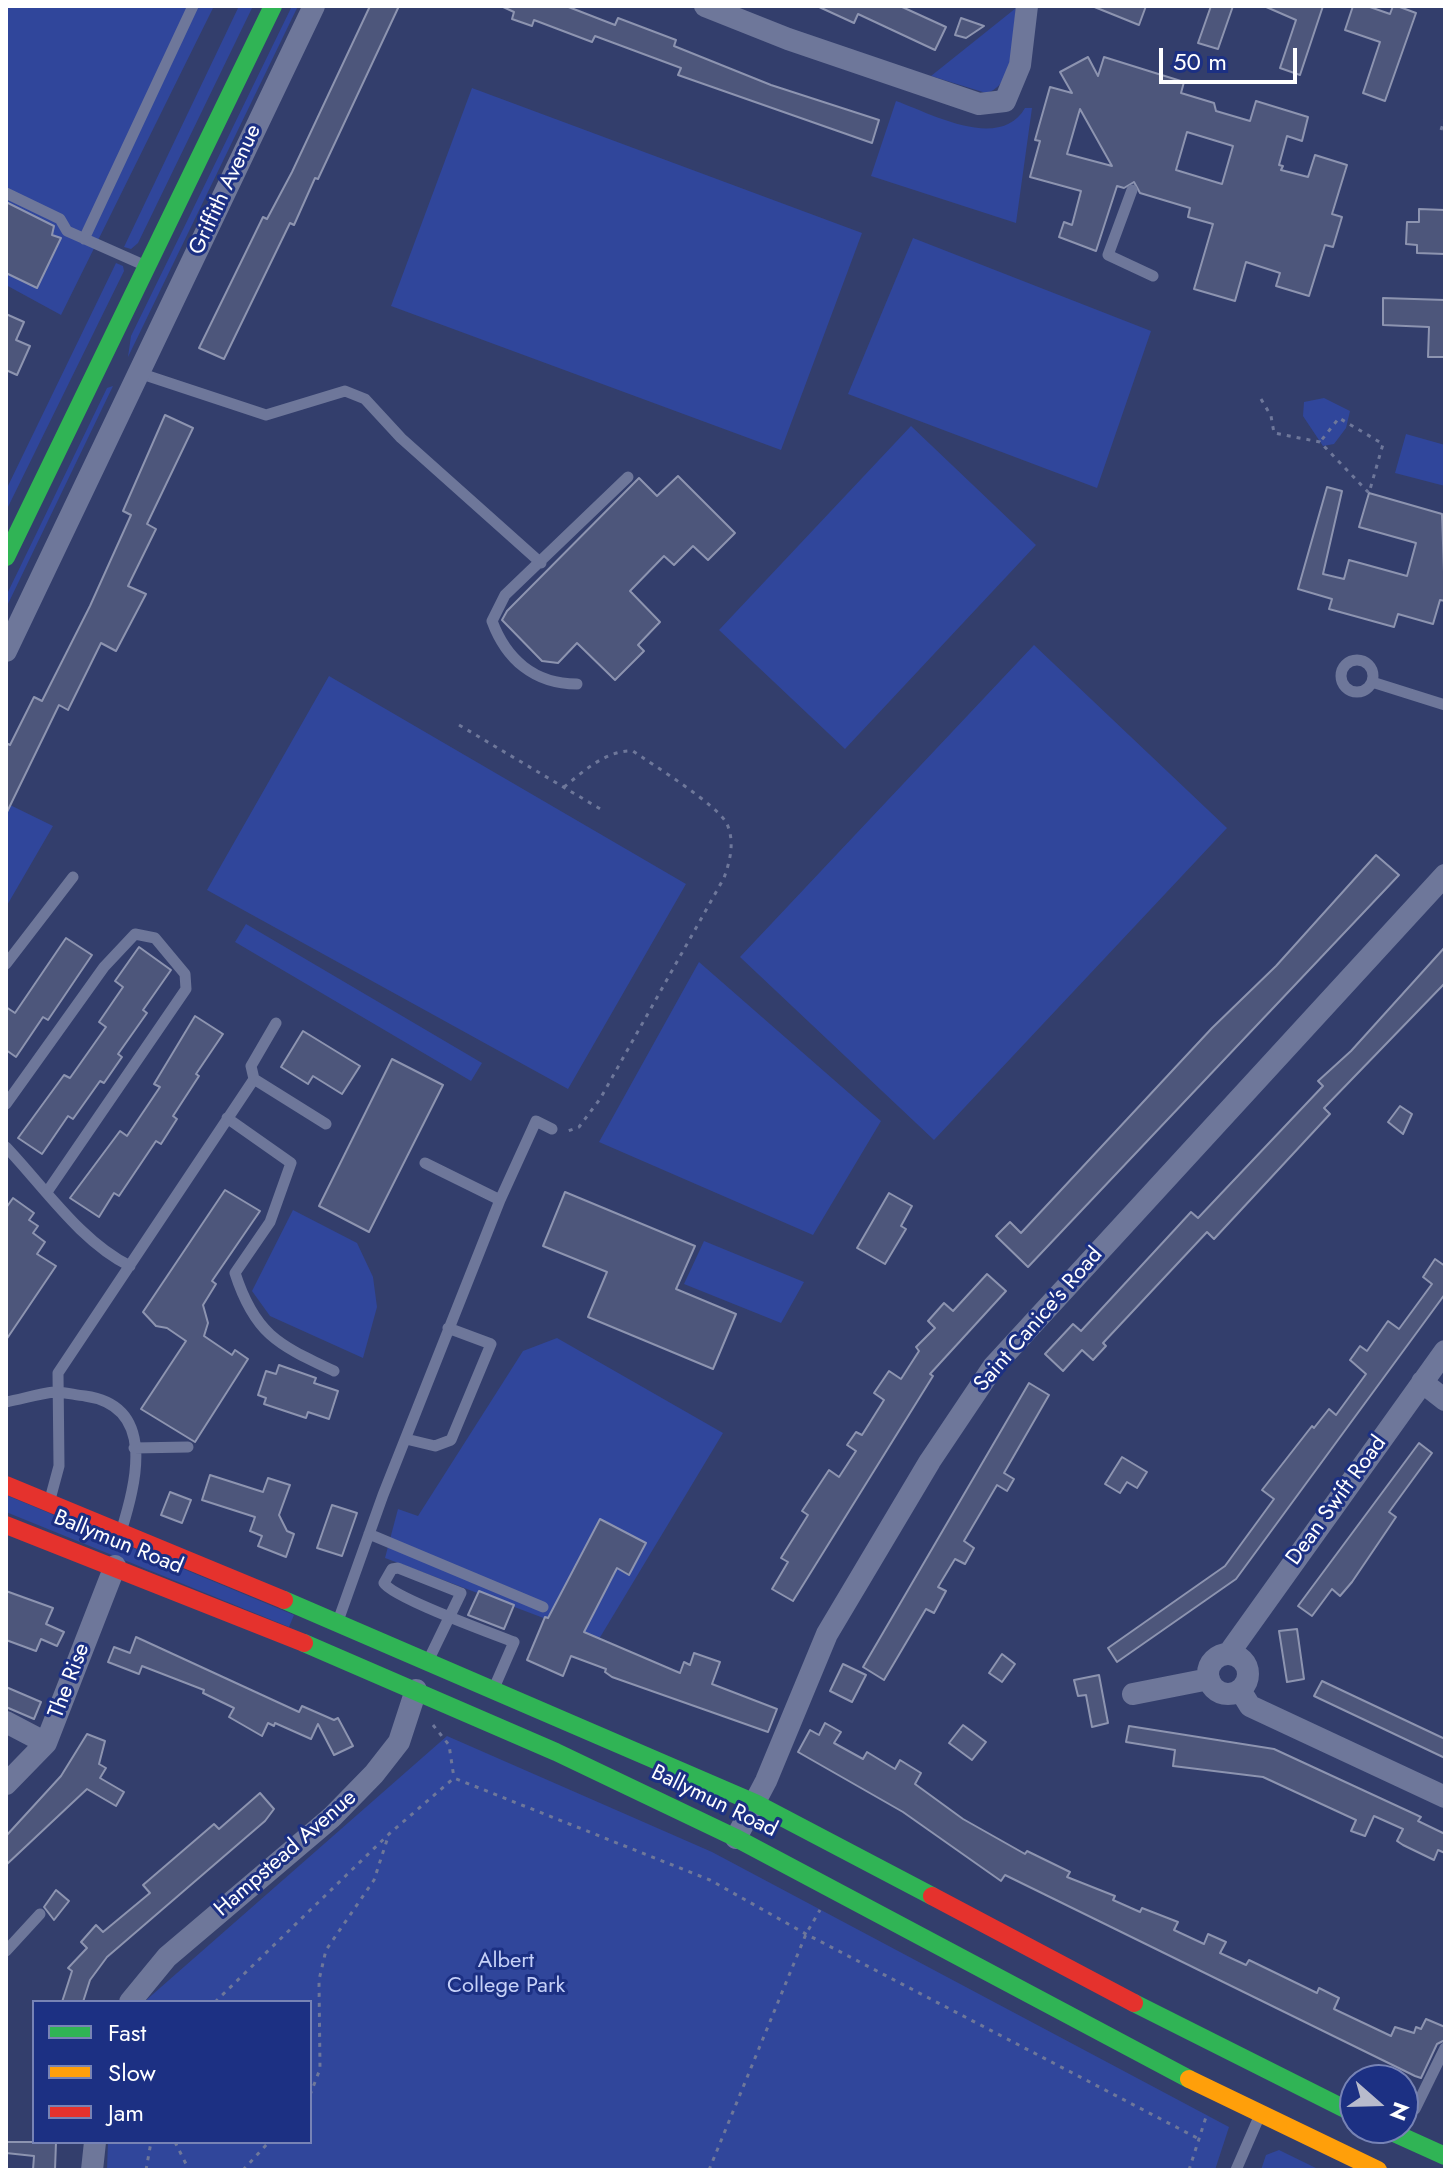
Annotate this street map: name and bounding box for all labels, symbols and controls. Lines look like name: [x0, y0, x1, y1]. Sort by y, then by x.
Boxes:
scale bar: [1163, 32, 1301, 82]
text: 50 m: [1173, 44, 1227, 79]
street label: Griffith Avenue: [184, 121, 268, 259]
street label: Saint Canice's Road: [969, 1242, 1109, 1398]
street label: Dean Swift Road: [1281, 1431, 1393, 1571]
street label: Ballymun Road: [50, 1505, 186, 1581]
street label: The Rise: [44, 1640, 96, 1722]
street label: Ballymun Road: [647, 1760, 781, 1844]
street label: Hampstead Avenue: [210, 1785, 362, 1923]
park label: Albert College Park: [447, 1949, 565, 2000]
legend: [32, 2000, 312, 2144]
text: Fast: [108, 2015, 146, 2050]
text: Slow: [108, 2055, 156, 2090]
north arrow: [1339, 2064, 1419, 2144]
text: Jam: [108, 2095, 144, 2130]
text: N: [1382, 2098, 1418, 2125]

